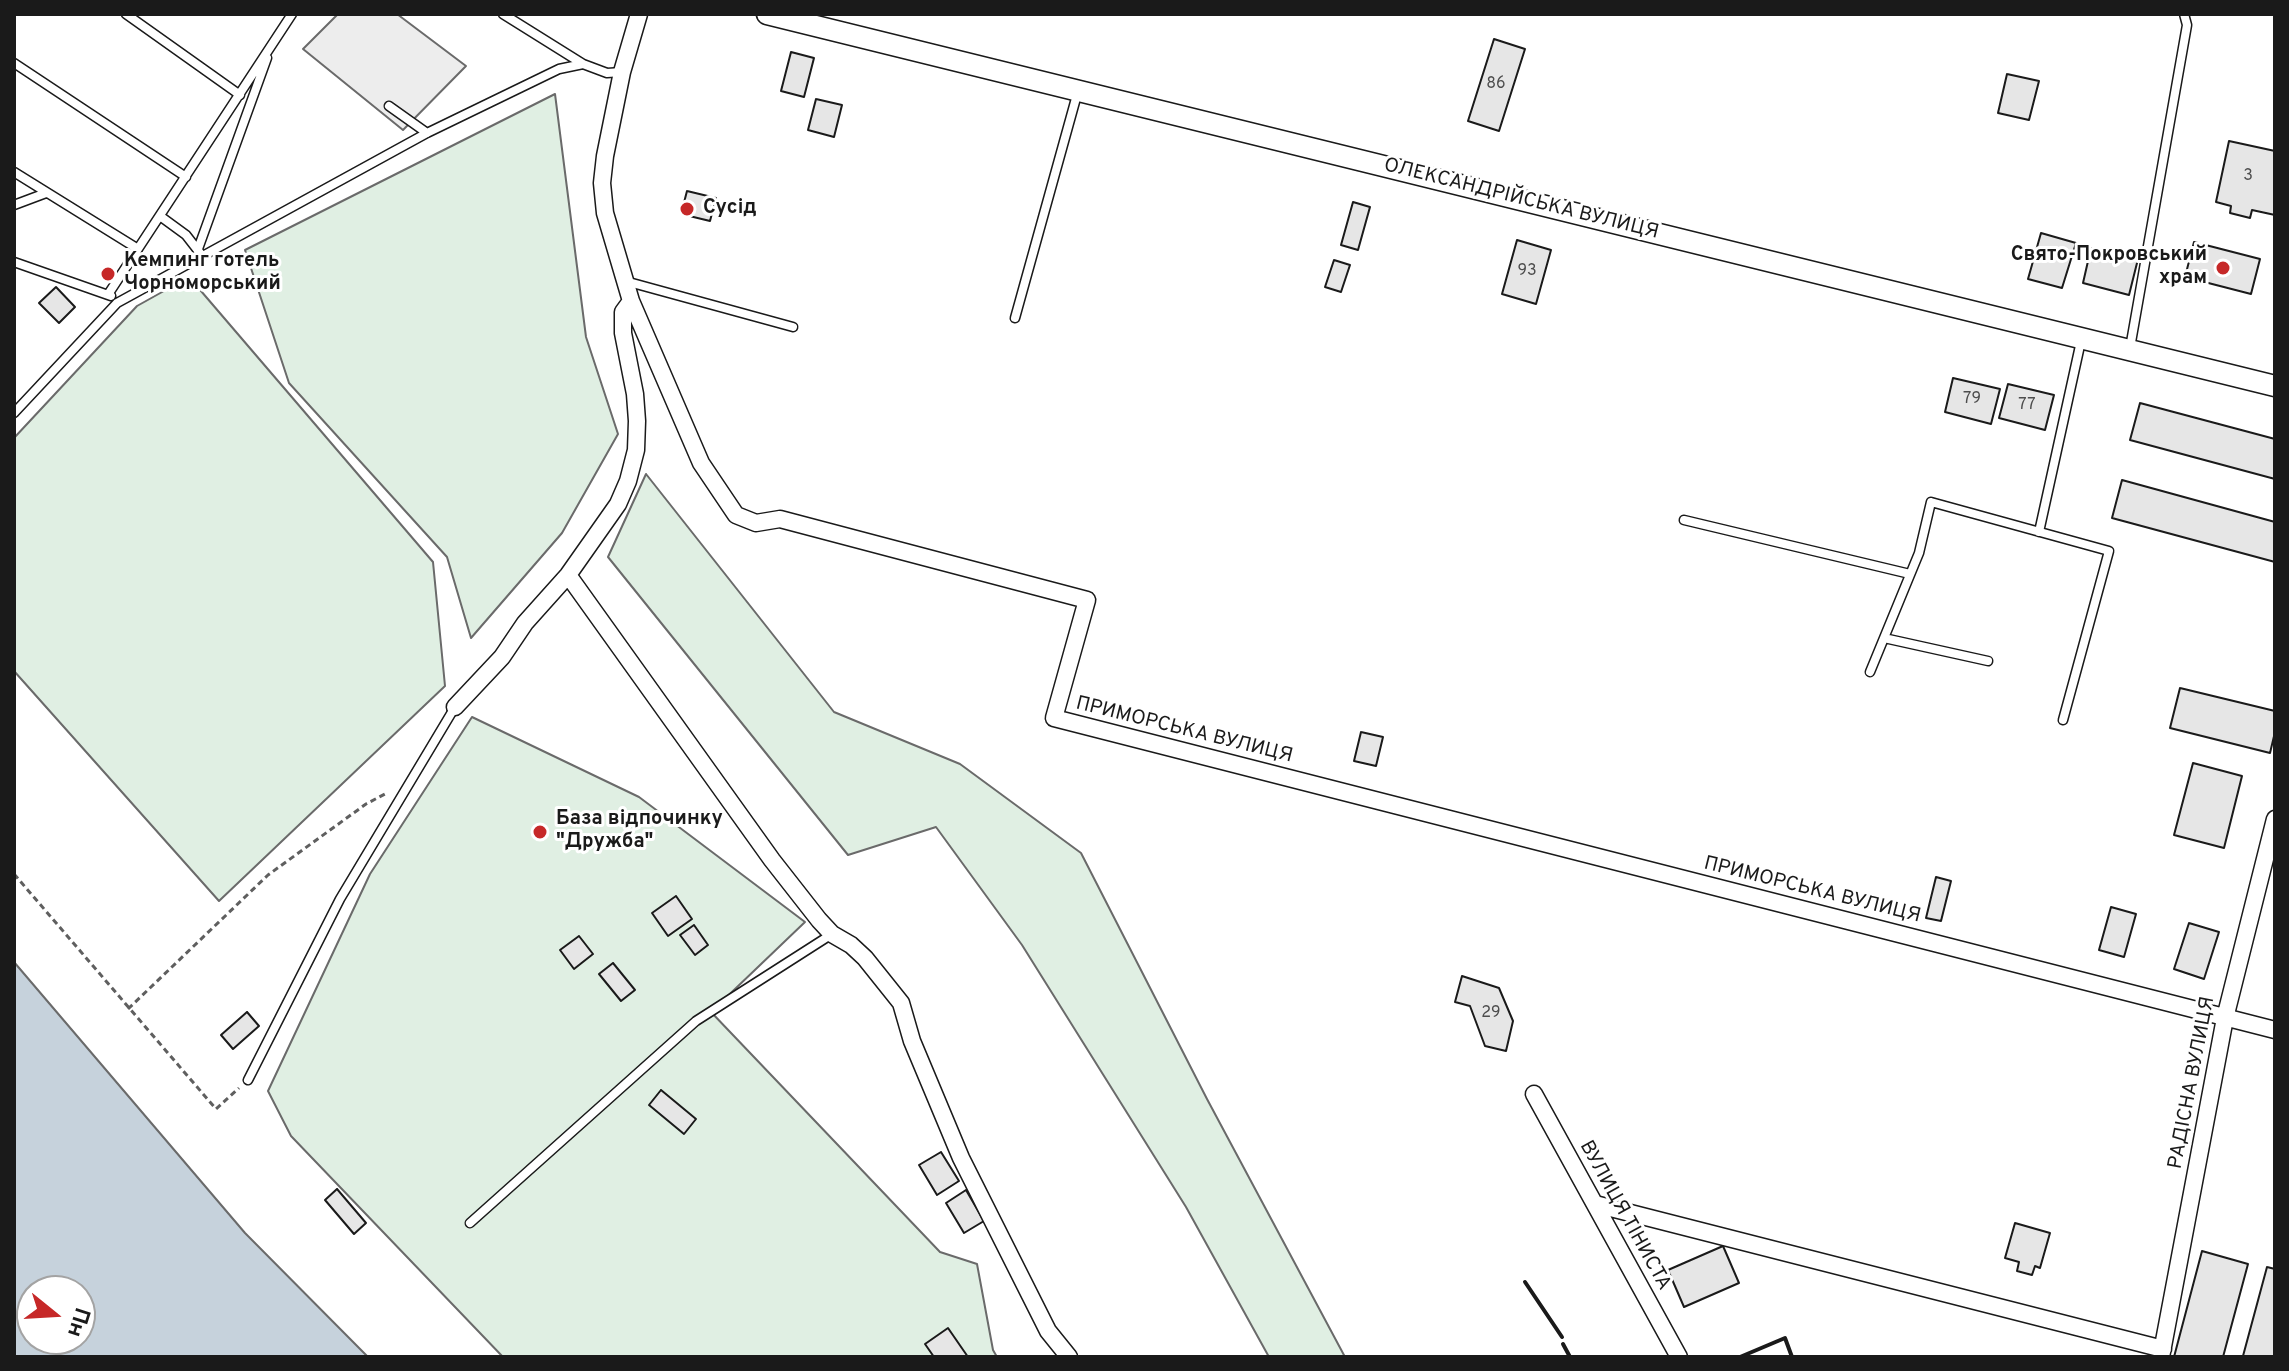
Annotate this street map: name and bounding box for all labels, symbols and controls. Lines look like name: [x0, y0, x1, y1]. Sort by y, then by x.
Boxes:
house number: 86: [1486, 75, 1506, 95]
street label: ОЛЕКСАНДРІЙСЬКА ВУЛИЦЯ: [1381, 154, 1661, 246]
house number: 3: [2243, 167, 2253, 187]
place label: Сусід: [703, 197, 757, 221]
marker: Сусід: [678, 200, 696, 218]
place label: Свято-Покровський храм: [2011, 244, 2207, 291]
place label: Кемпинг готель Чорноморський: [124, 250, 281, 297]
marker: Свято-Покровський храм: [2214, 259, 2232, 277]
house number: 93: [1517, 262, 1537, 282]
marker: Кемпинг готель Чорноморський: [99, 265, 117, 283]
house number: 79: [1963, 390, 1981, 410]
house number: 77: [2018, 396, 2036, 416]
street label: ПРИМОРСЬКА ВУЛИЦЯ: [1073, 692, 1295, 770]
place label: База відпочинку "Дружба": [556, 808, 723, 855]
marker: База відпочинку "Дружба": [531, 823, 549, 841]
street label: ПРИМОРСЬКА ВУЛИЦЯ: [1701, 852, 1923, 930]
street label: РАДІСНА ВУЛИЦЯ: [2165, 995, 2221, 1171]
house number: 29: [1481, 1004, 1501, 1024]
street label: ВУЛИЦЯ ТІНИСТА: [1573, 1137, 1675, 1295]
north arrow: [16, 1275, 96, 1355]
text: Пн: [60, 1304, 95, 1340]

